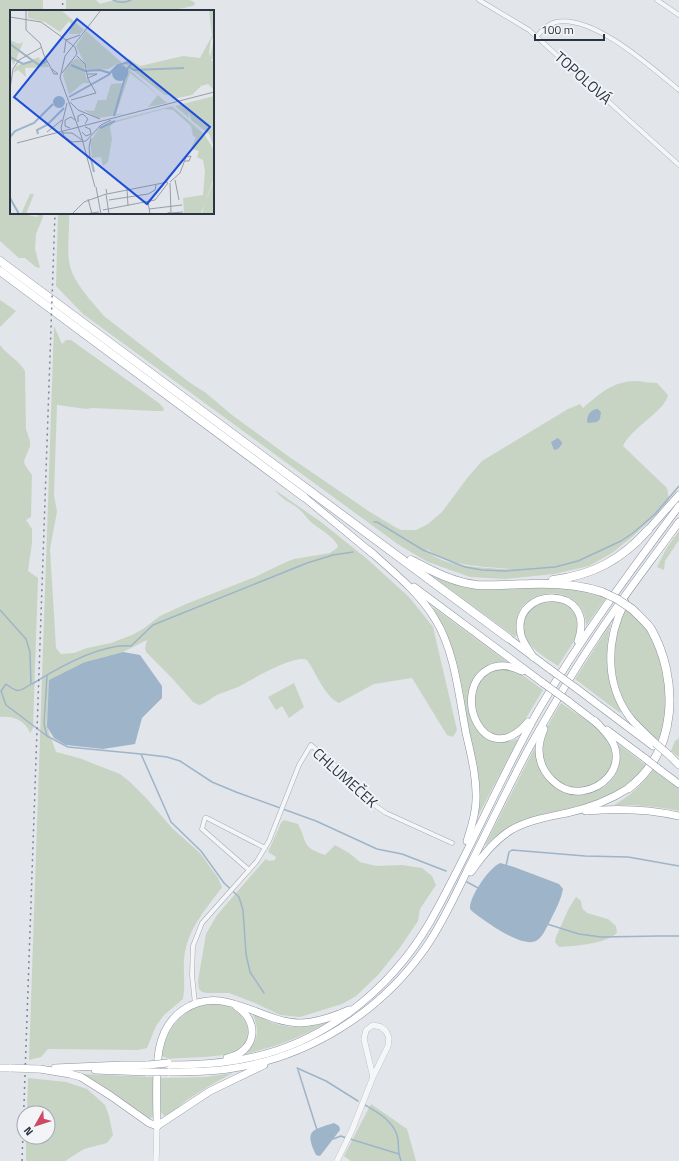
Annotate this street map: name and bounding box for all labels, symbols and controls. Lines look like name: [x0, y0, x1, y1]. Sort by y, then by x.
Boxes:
inset map: [10, 10, 214, 214]
scale bar: [535, 16, 604, 42]
text: 100 m: [541, 20, 574, 39]
street label: TOPOLOVÁ: [550, 46, 617, 110]
street label: CHLUMEČEK: [308, 742, 383, 813]
north arrow: [16, 1105, 56, 1145]
text: N: [20, 1123, 37, 1139]

